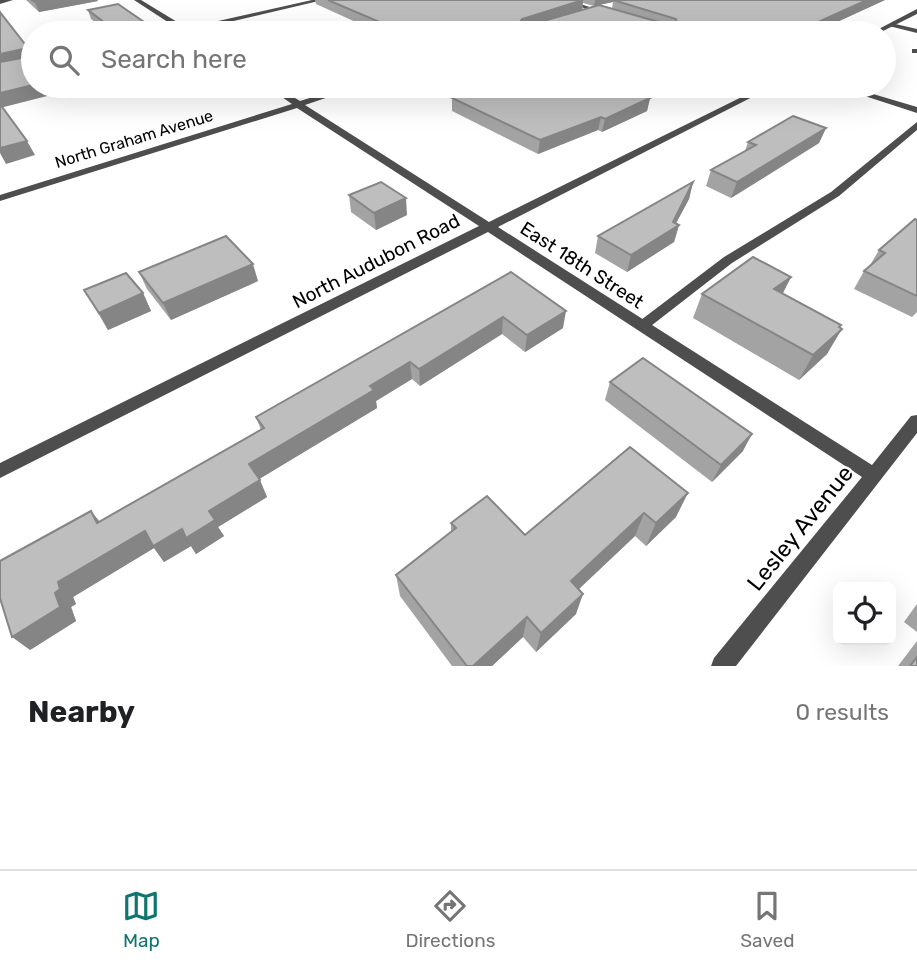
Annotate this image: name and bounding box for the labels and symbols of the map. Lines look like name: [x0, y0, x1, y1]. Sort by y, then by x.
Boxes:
street label: North Graham Avenue: [53, 106, 215, 172]
street label: North Audubon Road: [289, 209, 463, 313]
street label: East 18th Street: [516, 217, 649, 314]
street label: Lesley Avenue: [741, 460, 859, 596]

